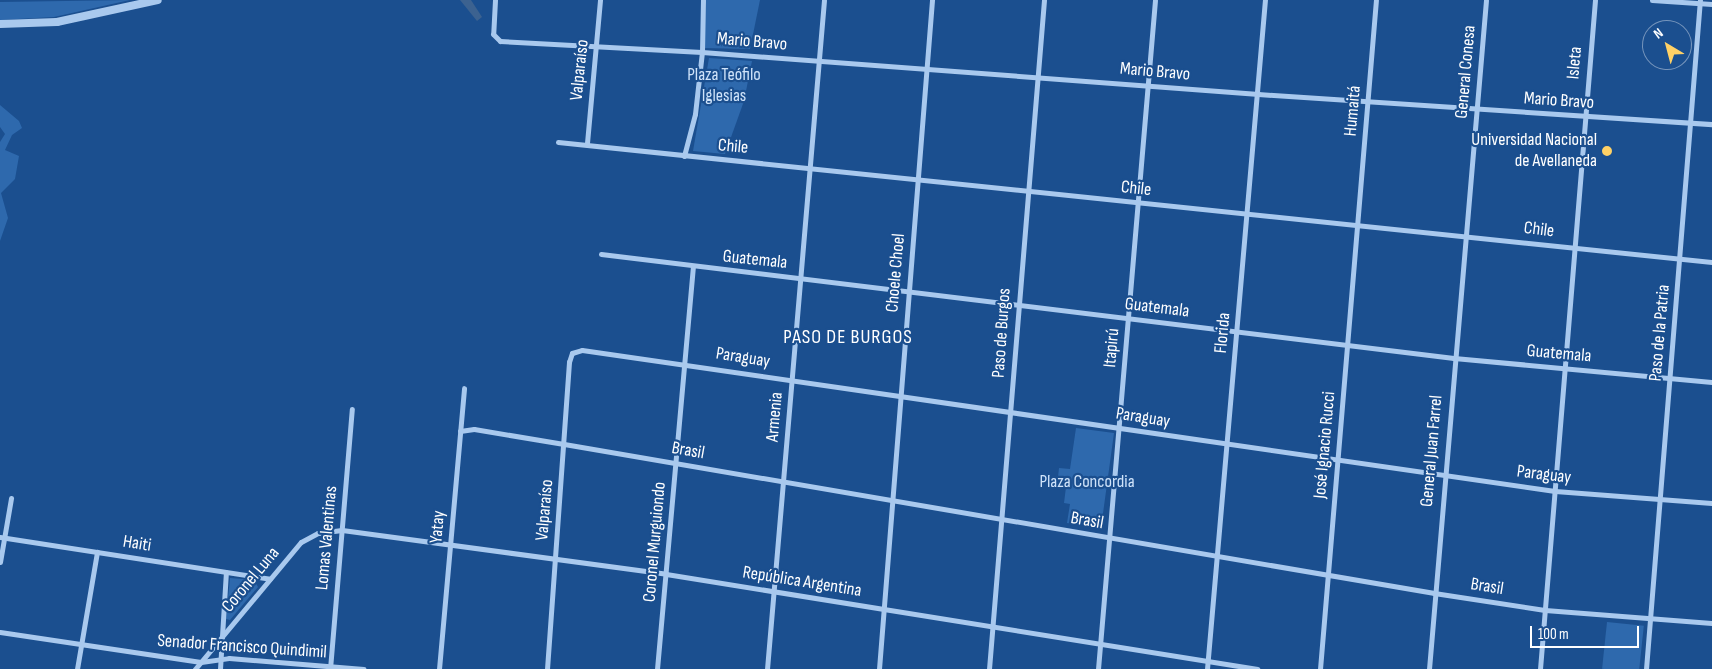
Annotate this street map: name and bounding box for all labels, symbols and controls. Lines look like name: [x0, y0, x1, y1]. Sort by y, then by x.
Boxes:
north arrow: [1642, 20, 1692, 70]
street label: General Conesa: [1451, 24, 1481, 120]
text: N: [1650, 24, 1666, 42]
street label: Mario Bravo: [716, 28, 788, 56]
street label: Valparaíso: [566, 38, 594, 102]
street label: Isleta: [1563, 46, 1587, 80]
street label: Mario Bravo: [1119, 58, 1191, 86]
park label: Plaza Teófilo Iglesias: [687, 65, 761, 108]
street label: Humaitá: [1340, 85, 1366, 137]
street label: Mario Bravo: [1523, 88, 1595, 114]
place label: Universidad Nacional de Avellaneda: [1471, 130, 1597, 172]
street label: Chile: [717, 135, 749, 159]
marker: Universidad Nacional de Avellaneda: [1601, 145, 1613, 157]
street label: Chile: [1120, 177, 1152, 201]
street label: Chile: [1523, 217, 1555, 243]
street label: Choele Choel: [882, 233, 910, 313]
street label: Guatemala: [722, 246, 788, 274]
street label: Paso de la Patria: [1645, 284, 1675, 382]
street label: Paso de Burgos: [988, 287, 1016, 379]
street label: Guatemala: [1124, 293, 1190, 323]
street label: Florida: [1210, 312, 1236, 354]
district label: PASO DE BURGOS: [781, 325, 915, 349]
street label: Itapirú: [1100, 327, 1124, 369]
street label: Guatemala: [1526, 340, 1592, 368]
street label: Paraguay: [714, 343, 772, 373]
street label: José Ignacio Rucci: [1310, 390, 1340, 500]
street label: Armenia: [762, 391, 788, 443]
street label: General Juan Farrel: [1416, 394, 1448, 508]
street label: Paraguay: [1114, 403, 1172, 433]
street label: Brasil: [670, 438, 706, 464]
street label: Paraguay: [1516, 461, 1572, 489]
park label: Plaza Concordia: [1039, 471, 1135, 493]
street label: Valparaíso: [532, 479, 558, 541]
street label: Coronel Murguiondo: [639, 481, 671, 603]
street label: Lomas Valentinas: [312, 485, 342, 591]
street label: Brasil: [1069, 508, 1105, 534]
street label: Yatay: [426, 510, 450, 544]
street label: Haiti: [121, 531, 153, 557]
street label: Coronel Luna: [218, 543, 284, 617]
street label: República Argentina: [741, 562, 863, 602]
street label: Brasil: [1469, 574, 1505, 600]
scale bar: [1532, 616, 1641, 648]
text: 100 m: [1538, 625, 1569, 644]
street label: Senador Francisco Quindimil: [156, 630, 328, 664]

